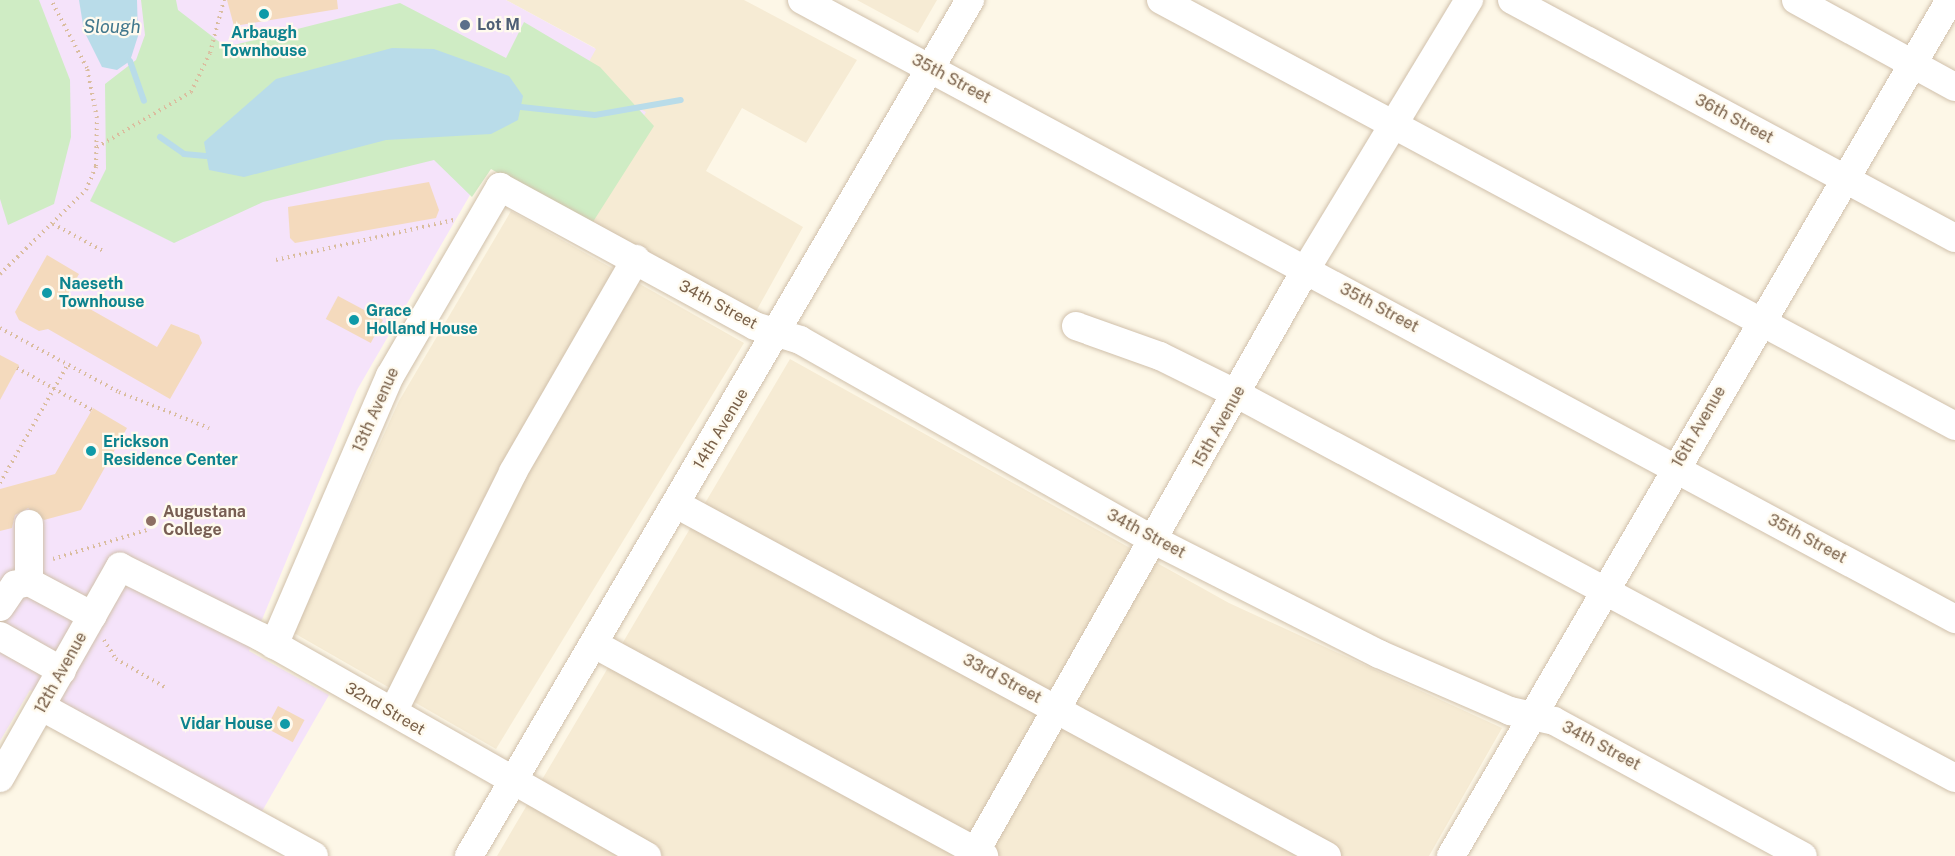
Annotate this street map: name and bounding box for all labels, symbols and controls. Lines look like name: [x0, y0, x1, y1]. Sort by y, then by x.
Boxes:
marker: Arbaugh Townhouse: [257, 7, 271, 21]
place label: Lot M: [477, 15, 520, 35]
water label: Slough: [83, 16, 141, 38]
marker: Lot M: [458, 18, 472, 32]
place label: Arbaugh Townhouse: [221, 23, 307, 61]
street label: 35th Street: [908, 50, 994, 108]
street label: 36th Street: [1692, 90, 1776, 148]
place label: Naeseth Townhouse: [59, 274, 145, 312]
street label: 34th Street: [675, 276, 761, 334]
street label: 35th Street: [1336, 279, 1422, 337]
marker: Naeseth Townhouse: [40, 286, 54, 300]
place label: Grace Holland House: [366, 301, 478, 339]
marker: Grace Holland House: [347, 313, 361, 327]
street label: 13th Avenue: [349, 365, 403, 455]
street label: 15th Avenue: [1189, 383, 1249, 471]
street label: 16th Avenue: [1668, 383, 1730, 471]
street label: 14th Avenue: [689, 385, 753, 473]
place label: Erickson Residence Center: [103, 432, 238, 470]
marker: Erickson Residence Center: [84, 444, 98, 458]
place label: Augustana College: [163, 502, 246, 540]
street label: 34th Street: [1103, 505, 1189, 563]
street label: 35th Street: [1764, 510, 1850, 568]
marker: Augustana College: [144, 514, 158, 528]
street label: 12th Avenue: [31, 629, 91, 717]
street label: 33rd Street: [959, 650, 1045, 708]
street label: 32nd Street: [342, 678, 428, 740]
place label: Vidar House: [180, 714, 273, 734]
marker: Vidar House: [278, 717, 292, 731]
street label: 34th Street: [1558, 717, 1644, 775]

